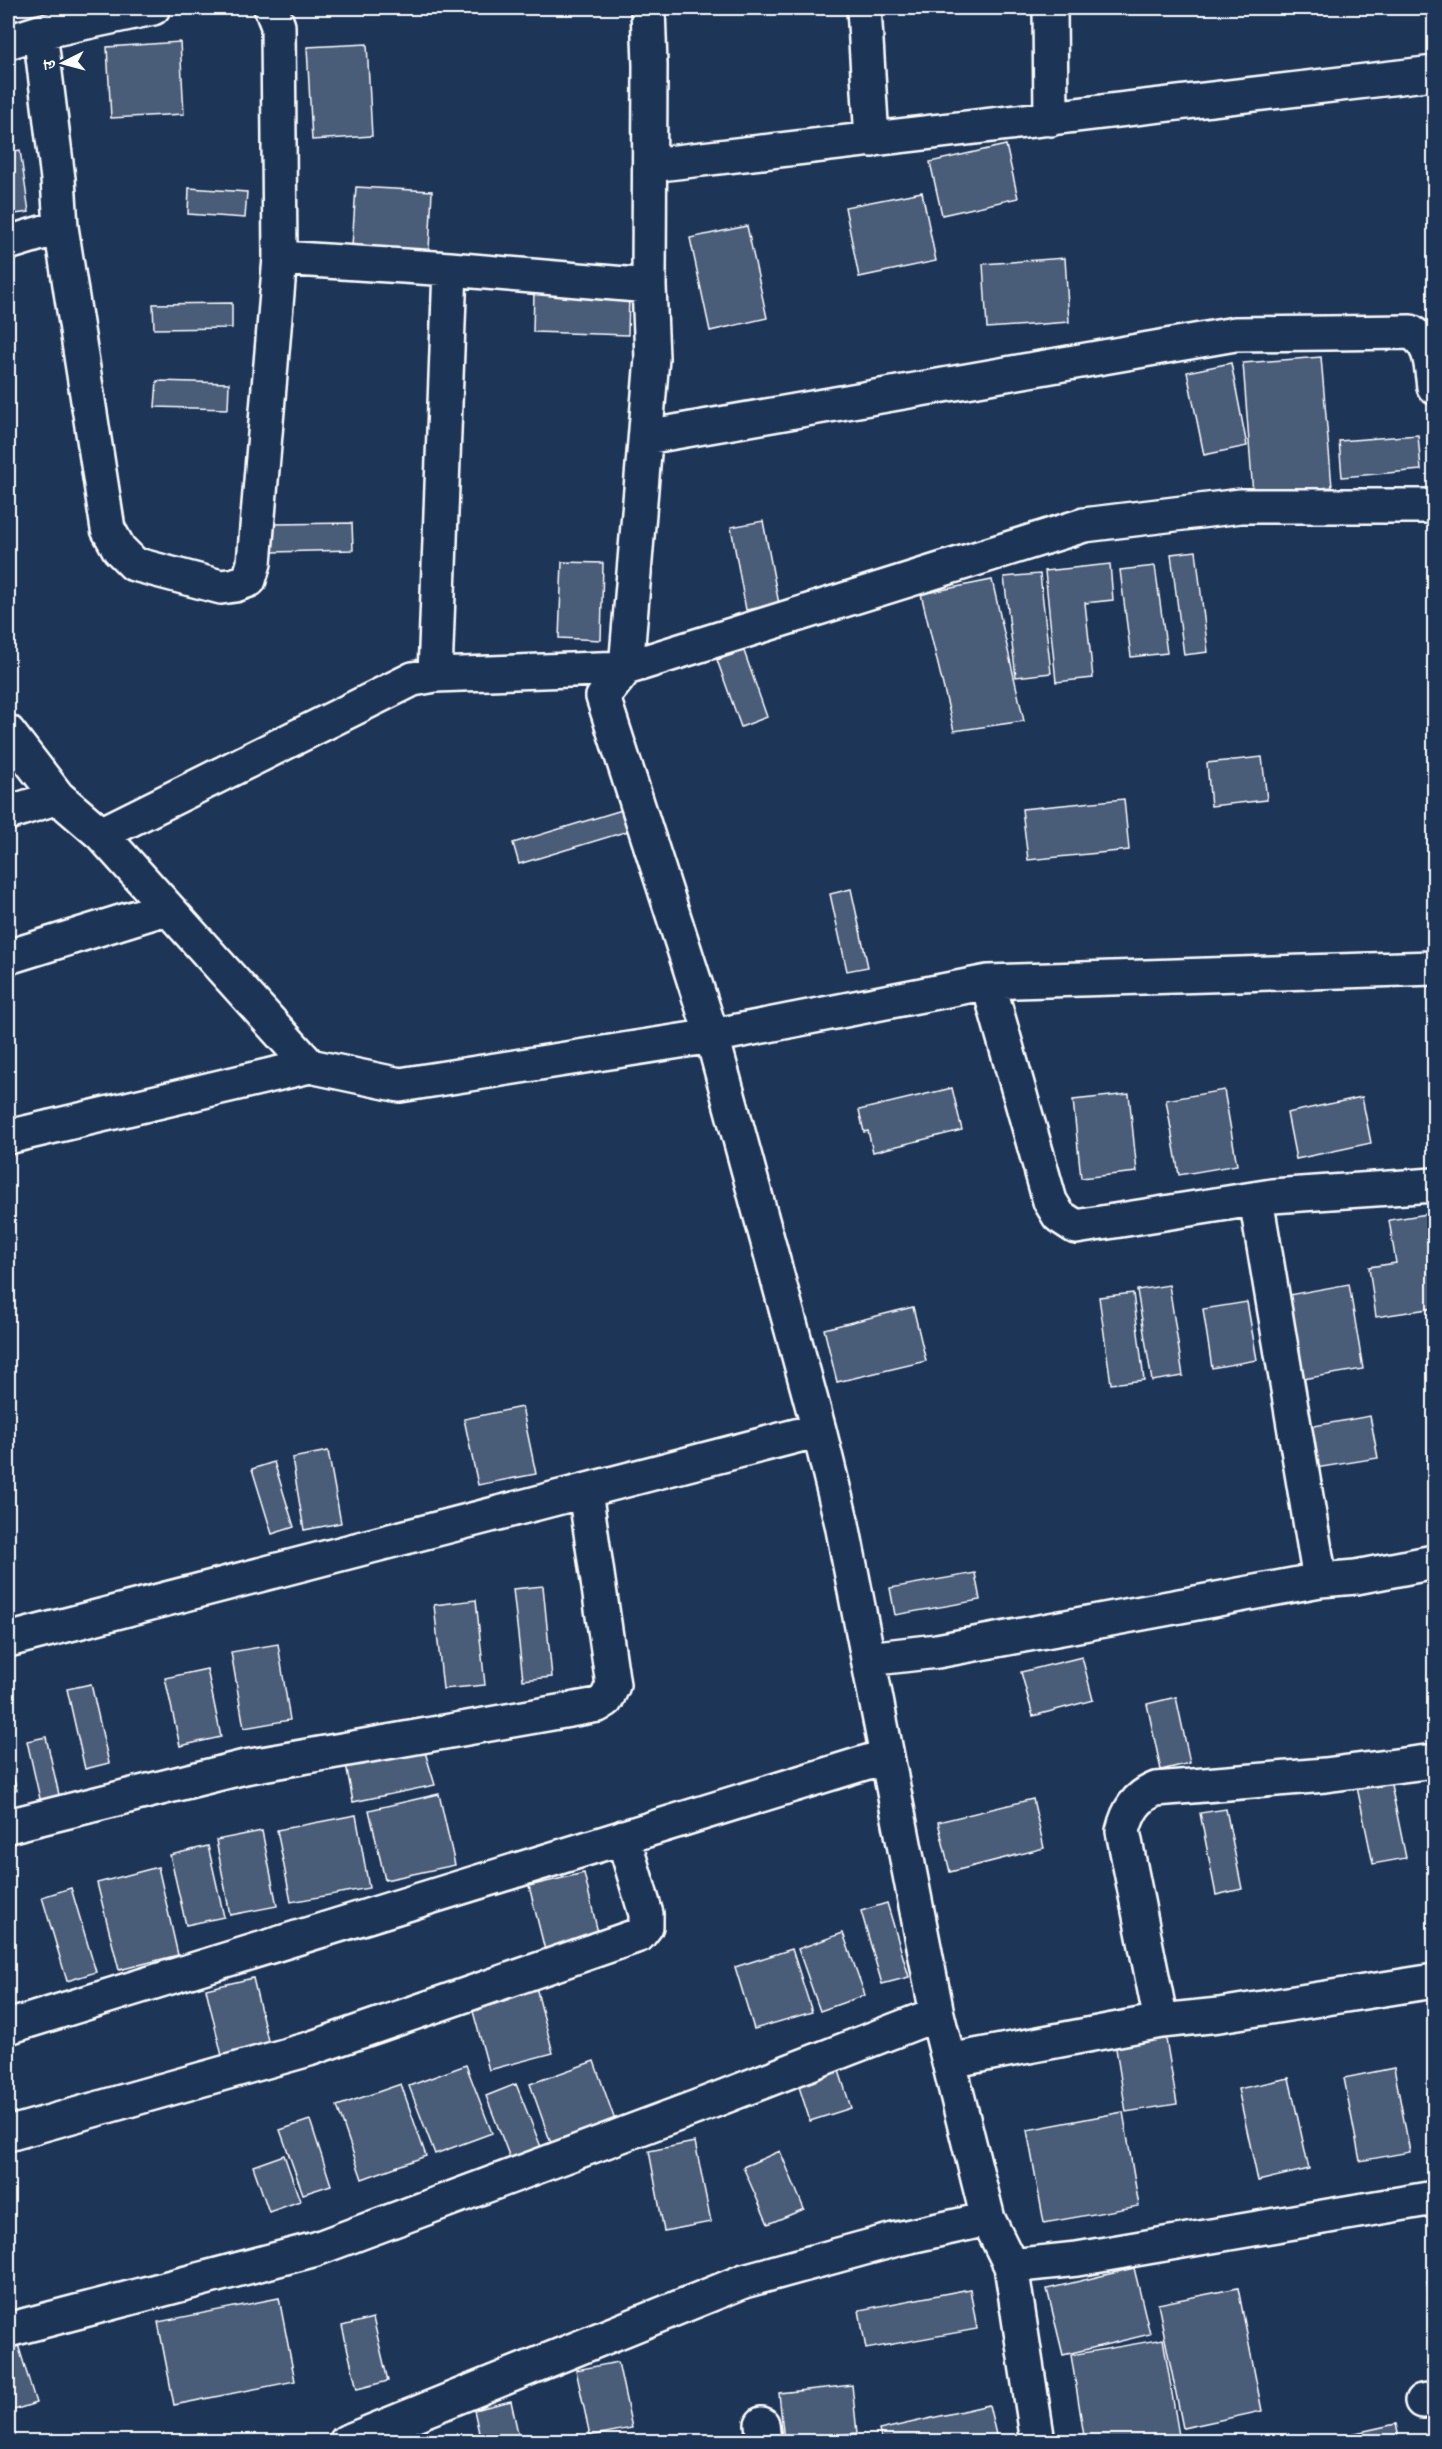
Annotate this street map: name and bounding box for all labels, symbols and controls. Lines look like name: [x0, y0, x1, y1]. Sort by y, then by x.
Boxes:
north arrow: [33, 33, 93, 93]
text: उ: [39, 58, 63, 71]

